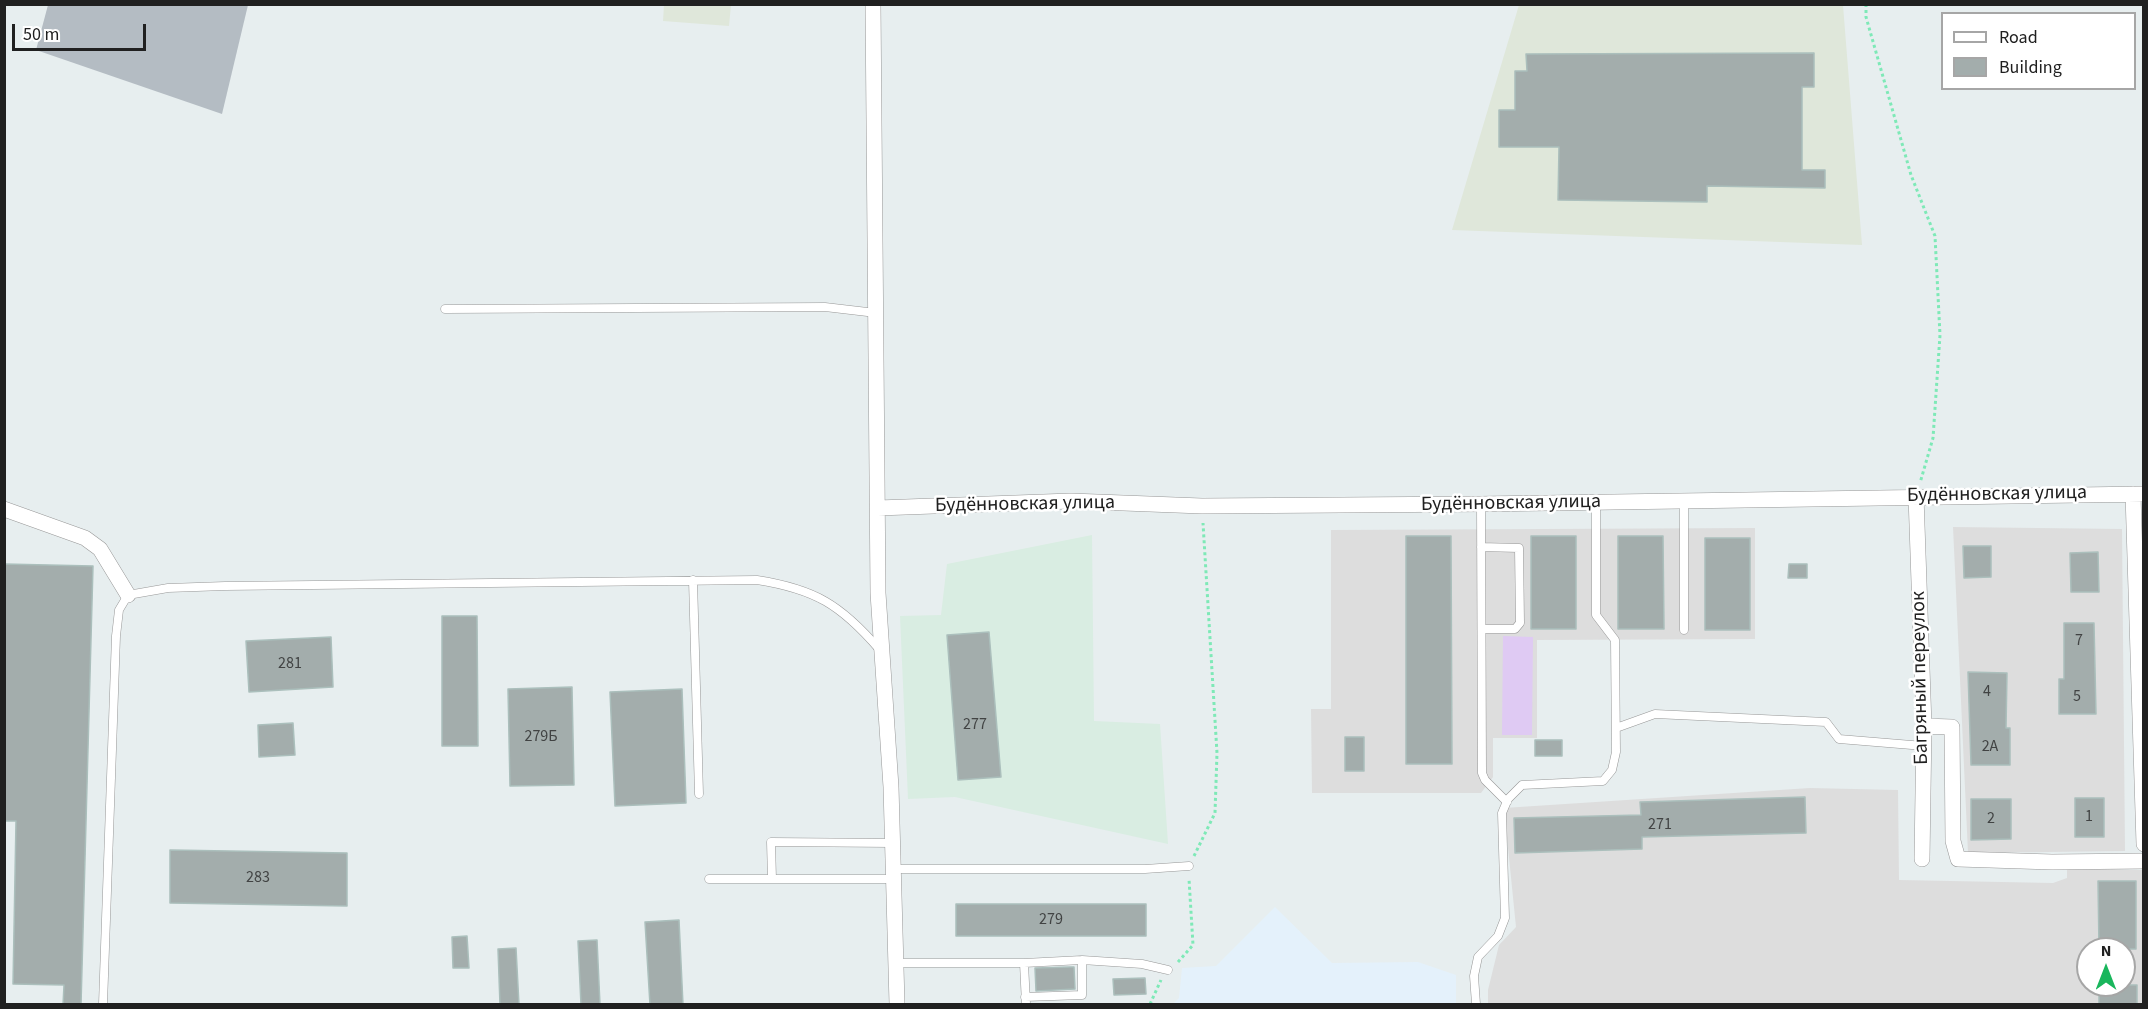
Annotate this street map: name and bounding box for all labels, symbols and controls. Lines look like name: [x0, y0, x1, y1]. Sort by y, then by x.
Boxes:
scale bar: [15, 12, 148, 50]
legend: [1941, 12, 2136, 90]
text: 50 m: [23, 22, 59, 47]
text: Road: [1999, 25, 2038, 50]
text: Building: [1999, 55, 2062, 80]
street label: Будённовская улица: [1907, 481, 2087, 509]
street label: Будённовская улица: [1421, 490, 1601, 518]
street label: Будённовская улица: [935, 491, 1115, 519]
street label: Багряный переулок: [1907, 591, 1935, 765]
house number: 7: [2075, 631, 2083, 651]
house number: 281: [278, 654, 302, 674]
house number: 4: [1983, 682, 1991, 702]
house number: 5: [2073, 687, 2081, 707]
house number: 277: [963, 715, 987, 735]
house number: 279Б: [524, 727, 558, 747]
house number: 2А: [1982, 737, 1998, 757]
house number: 1: [2085, 807, 2093, 827]
house number: 2: [1987, 809, 1995, 829]
house number: 271: [1648, 815, 1672, 835]
house number: 283: [246, 868, 270, 888]
house number: 279: [1039, 910, 1063, 930]
north arrow: [2076, 937, 2136, 997]
text: N: [2101, 940, 2111, 962]

